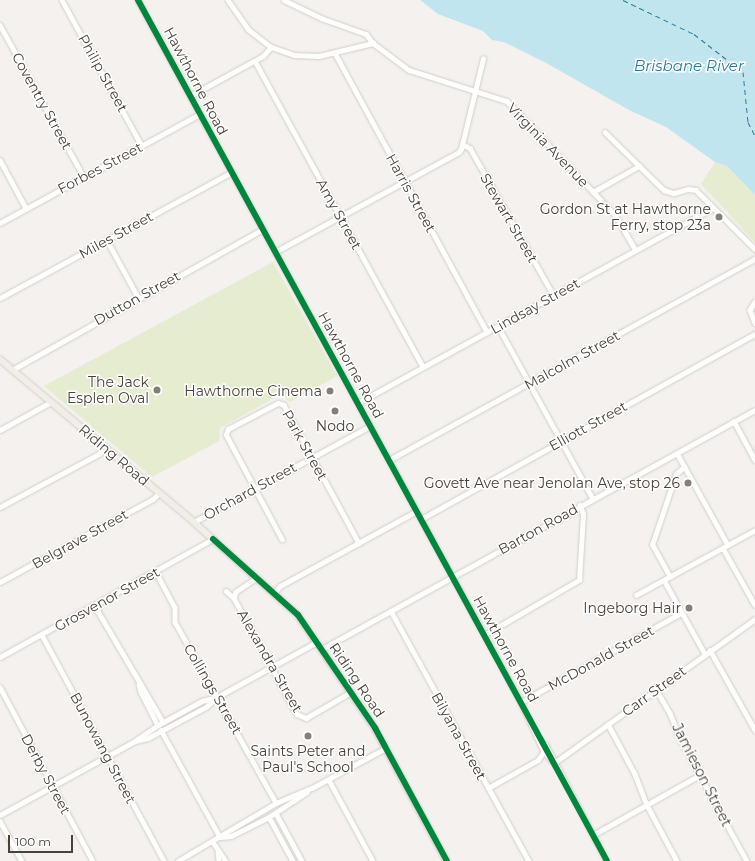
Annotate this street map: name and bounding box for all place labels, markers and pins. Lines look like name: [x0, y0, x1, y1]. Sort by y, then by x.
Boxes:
place label: Gordon St at Hawthorne Ferry, stop 23a: [540, 201, 711, 234]
marker: Gordon St at Hawthorne Ferry, stop 23a: [714, 212, 724, 222]
place label: The Jack Esplen Oval: [67, 374, 149, 406]
place label: Hawthorne Cinema: [184, 383, 322, 399]
marker: The Jack Esplen Oval: [152, 385, 162, 395]
marker: Hawthorne Cinema: [325, 386, 335, 396]
marker: Nodo: [330, 406, 340, 416]
place label: Nodo: [316, 418, 354, 434]
place label: Govett Ave near Jenolan Ave, stop 26: [424, 475, 680, 491]
marker: Govett Ave near Jenolan Ave, stop 26: [683, 478, 693, 488]
place label: Ingeborg Hair: [583, 600, 681, 616]
marker: Ingeborg Hair: [684, 603, 694, 613]
marker: Saints Peter and Paul's School: [303, 731, 313, 741]
place label: Saints Peter and Paul's School: [251, 743, 365, 776]

